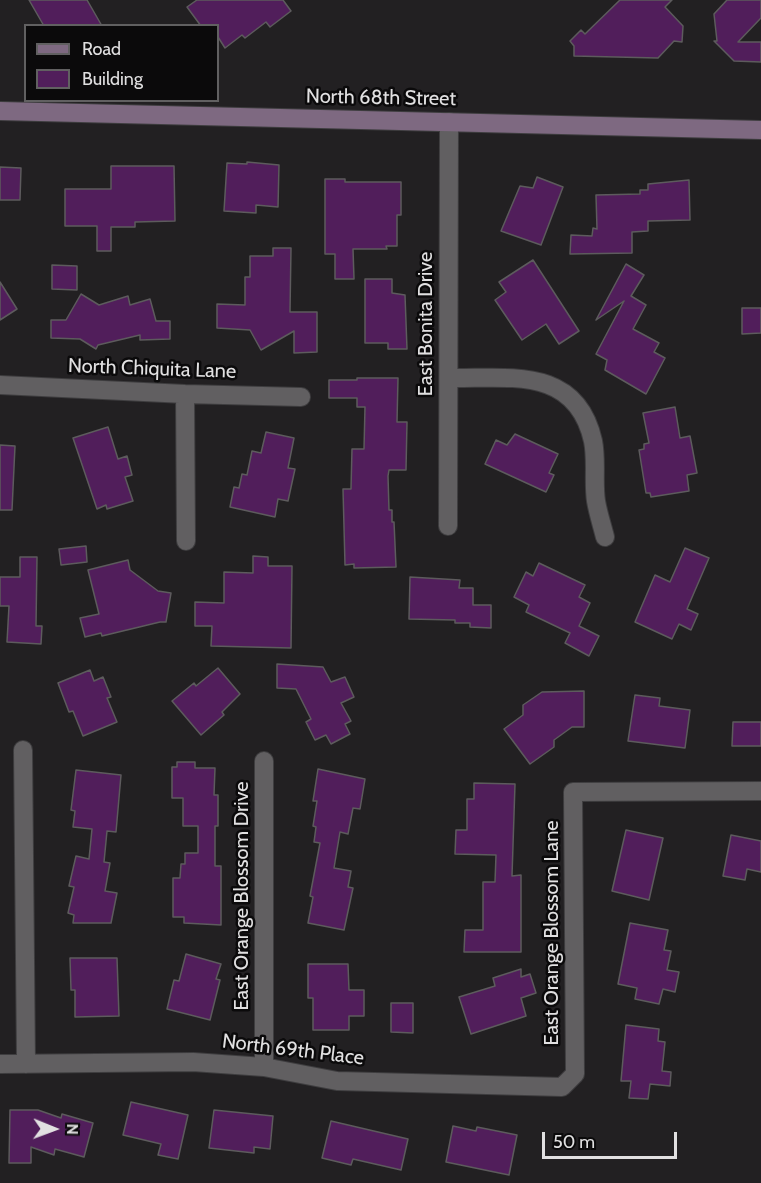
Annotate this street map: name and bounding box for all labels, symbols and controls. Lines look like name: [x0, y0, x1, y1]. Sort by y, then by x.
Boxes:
legend: [24, 24, 219, 102]
text: Road: [82, 38, 121, 60]
text: Building: [82, 68, 143, 90]
street label: North 68th Street: [306, 85, 456, 111]
street label: East Bonita Drive: [414, 252, 438, 396]
street label: North Chiquita Lane: [67, 354, 237, 384]
street label: East Orange Blossom Drive: [230, 781, 254, 1011]
street label: East Orange Blossom Lane: [540, 820, 564, 1046]
street label: North 69th Place: [221, 1029, 365, 1071]
north arrow: [24, 1099, 84, 1159]
scale bar: [545, 1120, 680, 1158]
text: N: [63, 1124, 82, 1135]
text: 50 m: [553, 1131, 595, 1153]

